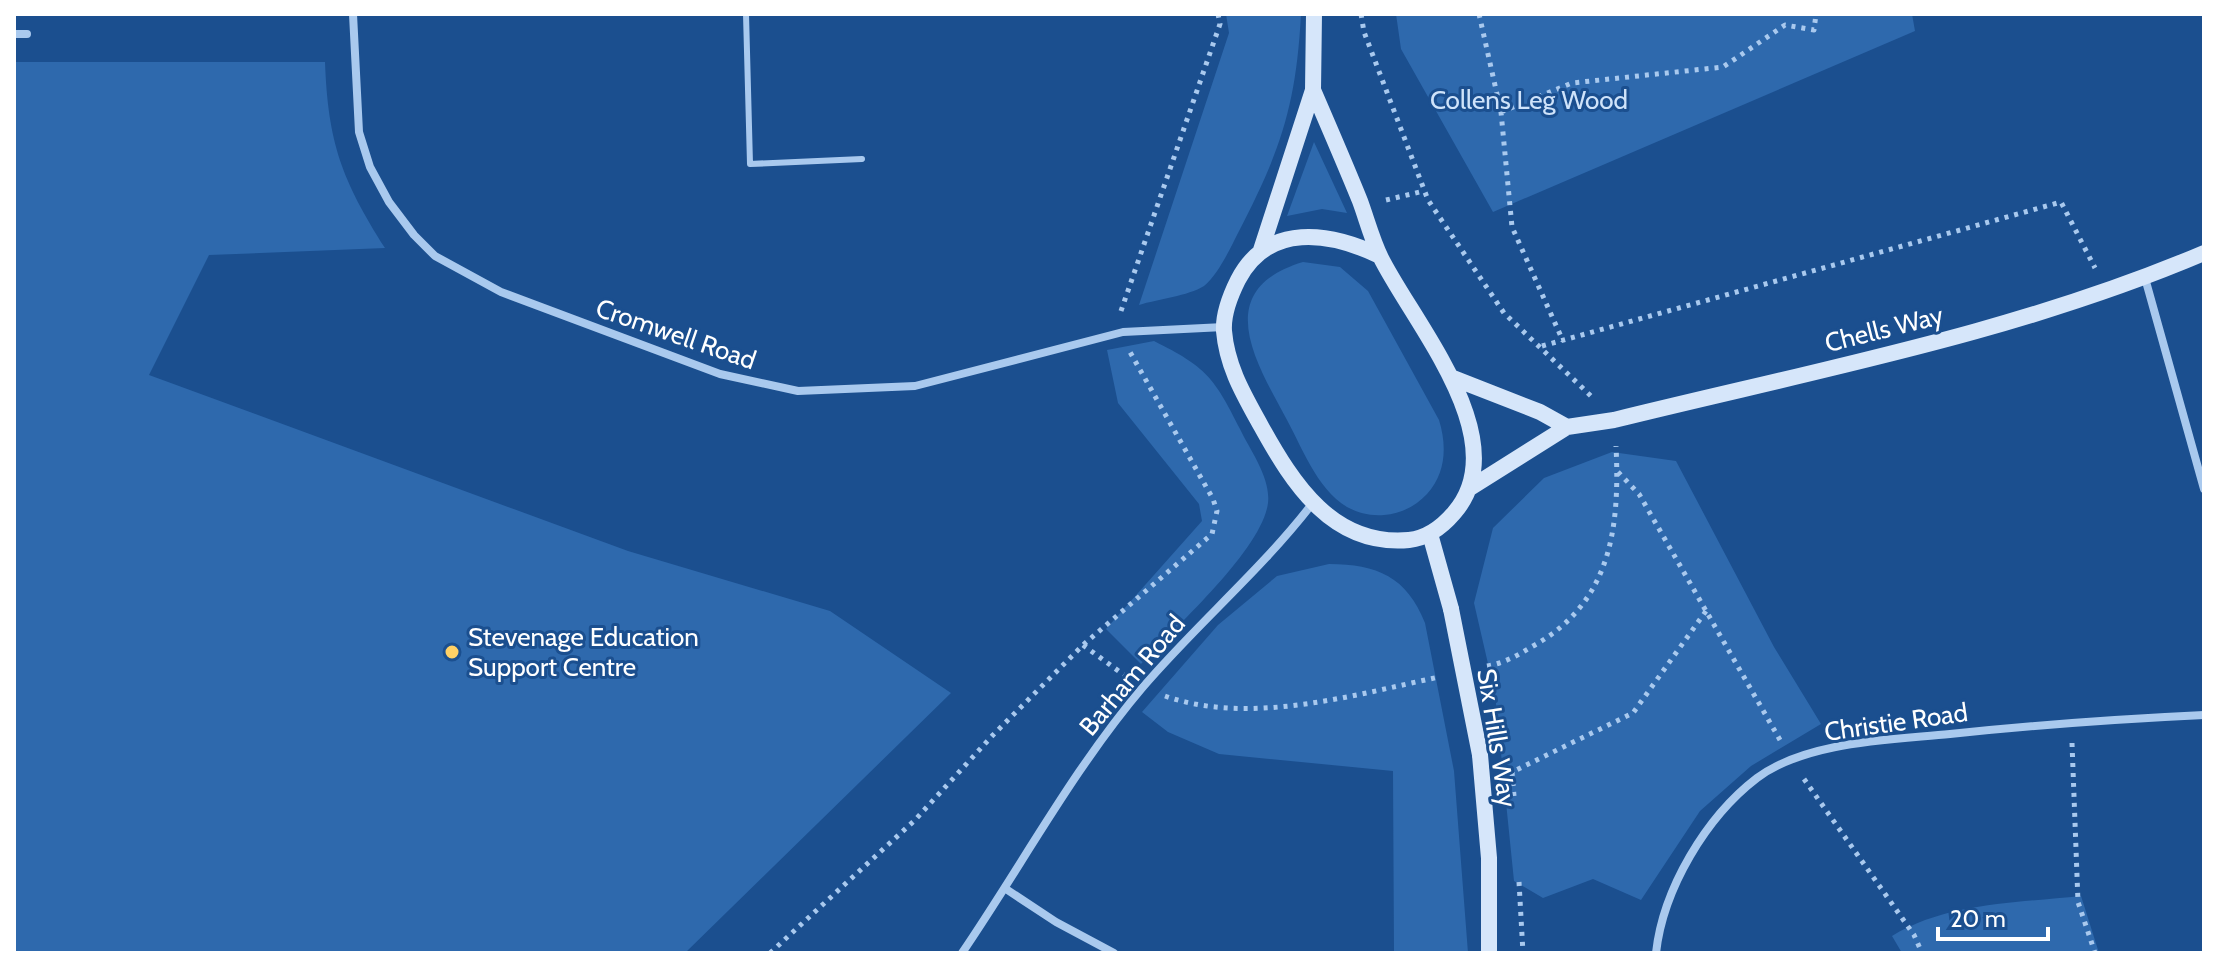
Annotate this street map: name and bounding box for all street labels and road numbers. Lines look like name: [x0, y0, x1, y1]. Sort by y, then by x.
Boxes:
street label: Cromwell Road: [592, 292, 760, 376]
street label: Chells Way: [1821, 299, 1947, 359]
street label: Barham Road: [1072, 608, 1192, 742]
street label: Six Hills Way: [1470, 666, 1524, 810]
street label: Christie Road: [1822, 696, 1970, 748]

